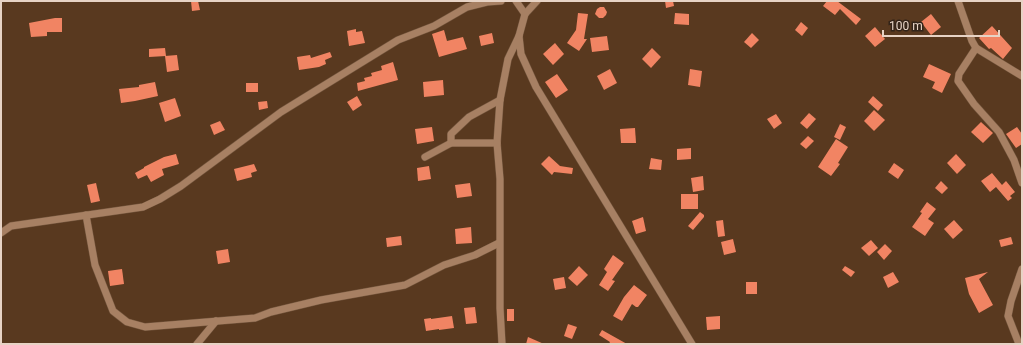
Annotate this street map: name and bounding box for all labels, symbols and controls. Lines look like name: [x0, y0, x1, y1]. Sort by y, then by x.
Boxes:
scale bar: [883, 12, 999, 38]
text: 100 m: [889, 19, 923, 33]

